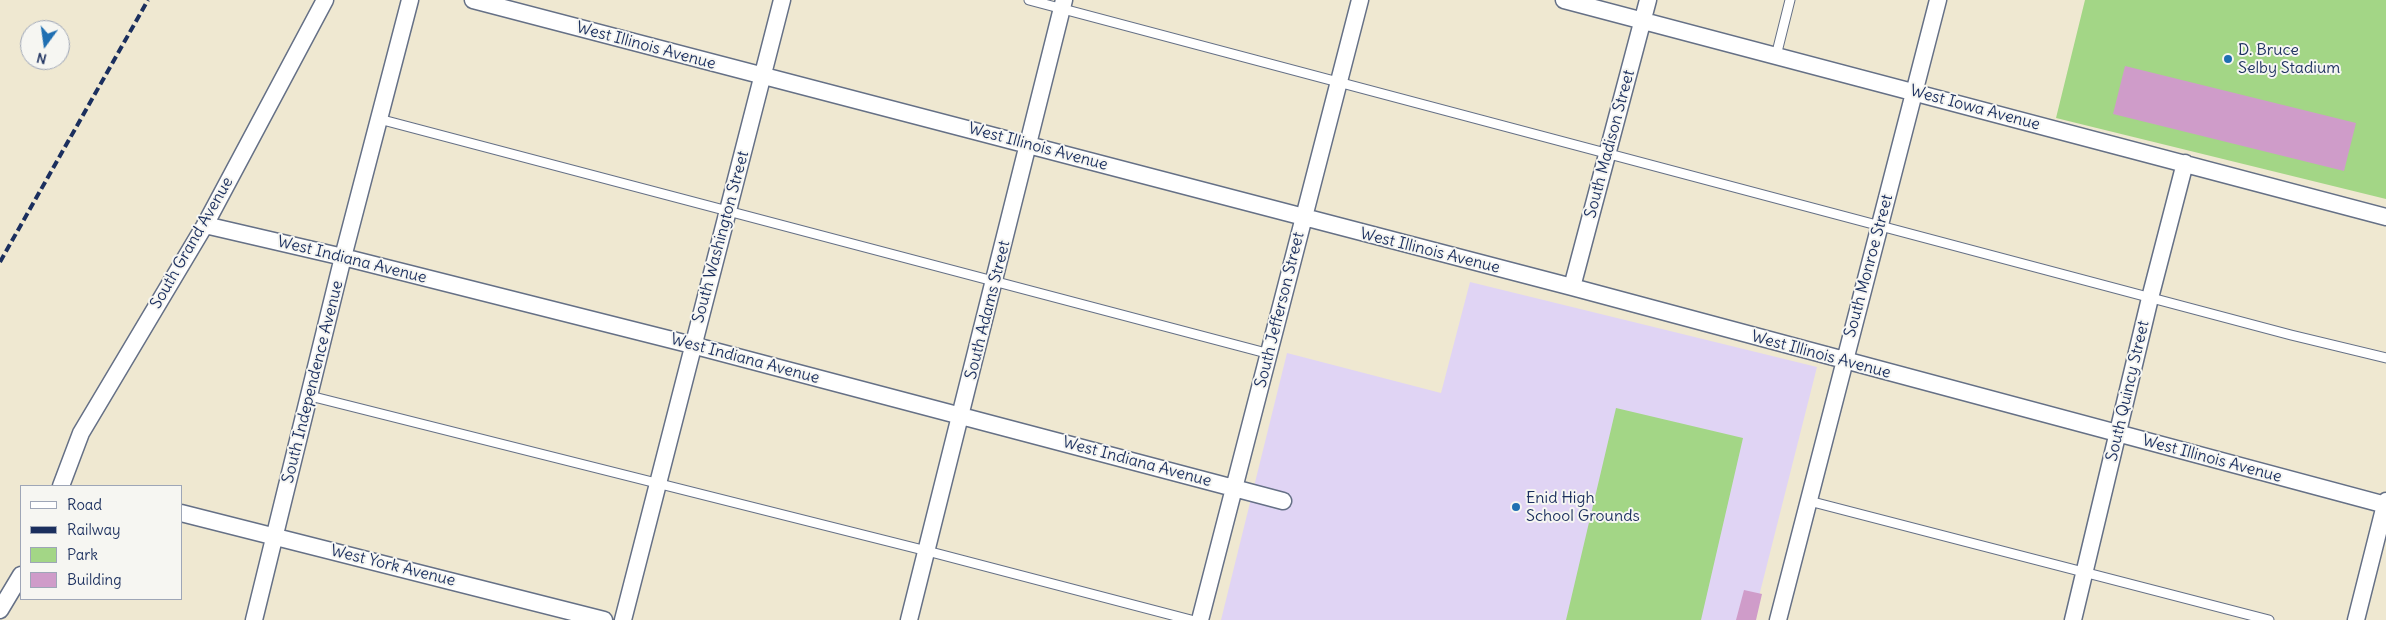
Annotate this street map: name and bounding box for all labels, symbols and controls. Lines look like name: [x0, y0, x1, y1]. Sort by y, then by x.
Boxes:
street label: West Illinois Avenue: [574, 18, 718, 74]
north arrow: [20, 20, 70, 70]
place label: D. Bruce Selby Stadium: [2238, 40, 2340, 78]
text: N: [35, 49, 48, 68]
marker: D. Bruce Selby Stadium: [2222, 53, 2234, 65]
street label: South Madison Street: [1581, 68, 1639, 220]
street label: West Iowa Avenue: [1908, 81, 2042, 135]
street label: West Illinois Avenue: [966, 119, 1110, 175]
street label: South Washington Street: [689, 149, 753, 325]
street label: South Grand Avenue: [146, 174, 238, 312]
street label: South Monroe Street: [1841, 192, 1897, 340]
street label: West Illinois Avenue: [1358, 224, 1502, 278]
street label: South Jefferson Street: [1251, 230, 1309, 390]
street label: West Indiana Avenue: [275, 232, 429, 288]
street label: South Adams Street: [961, 239, 1015, 381]
street label: South Independence Avenue: [279, 279, 347, 485]
street label: South Quincy Street: [2102, 319, 2154, 463]
street label: West Illinois Avenue: [1749, 327, 1893, 383]
street label: West Indiana Avenue: [669, 330, 821, 388]
street label: West Illinois Avenue: [2140, 431, 2284, 487]
street label: West Indiana Avenue: [1061, 433, 1213, 491]
legend: [20, 485, 182, 600]
place label: Enid High School Grounds: [1526, 488, 1640, 526]
text: Road: [67, 495, 102, 514]
marker: Enid High School Grounds: [1510, 501, 1522, 513]
text: Railway: [67, 520, 121, 539]
street label: West York Avenue: [329, 541, 457, 591]
text: Park: [67, 545, 98, 564]
text: Building: [67, 570, 122, 589]

